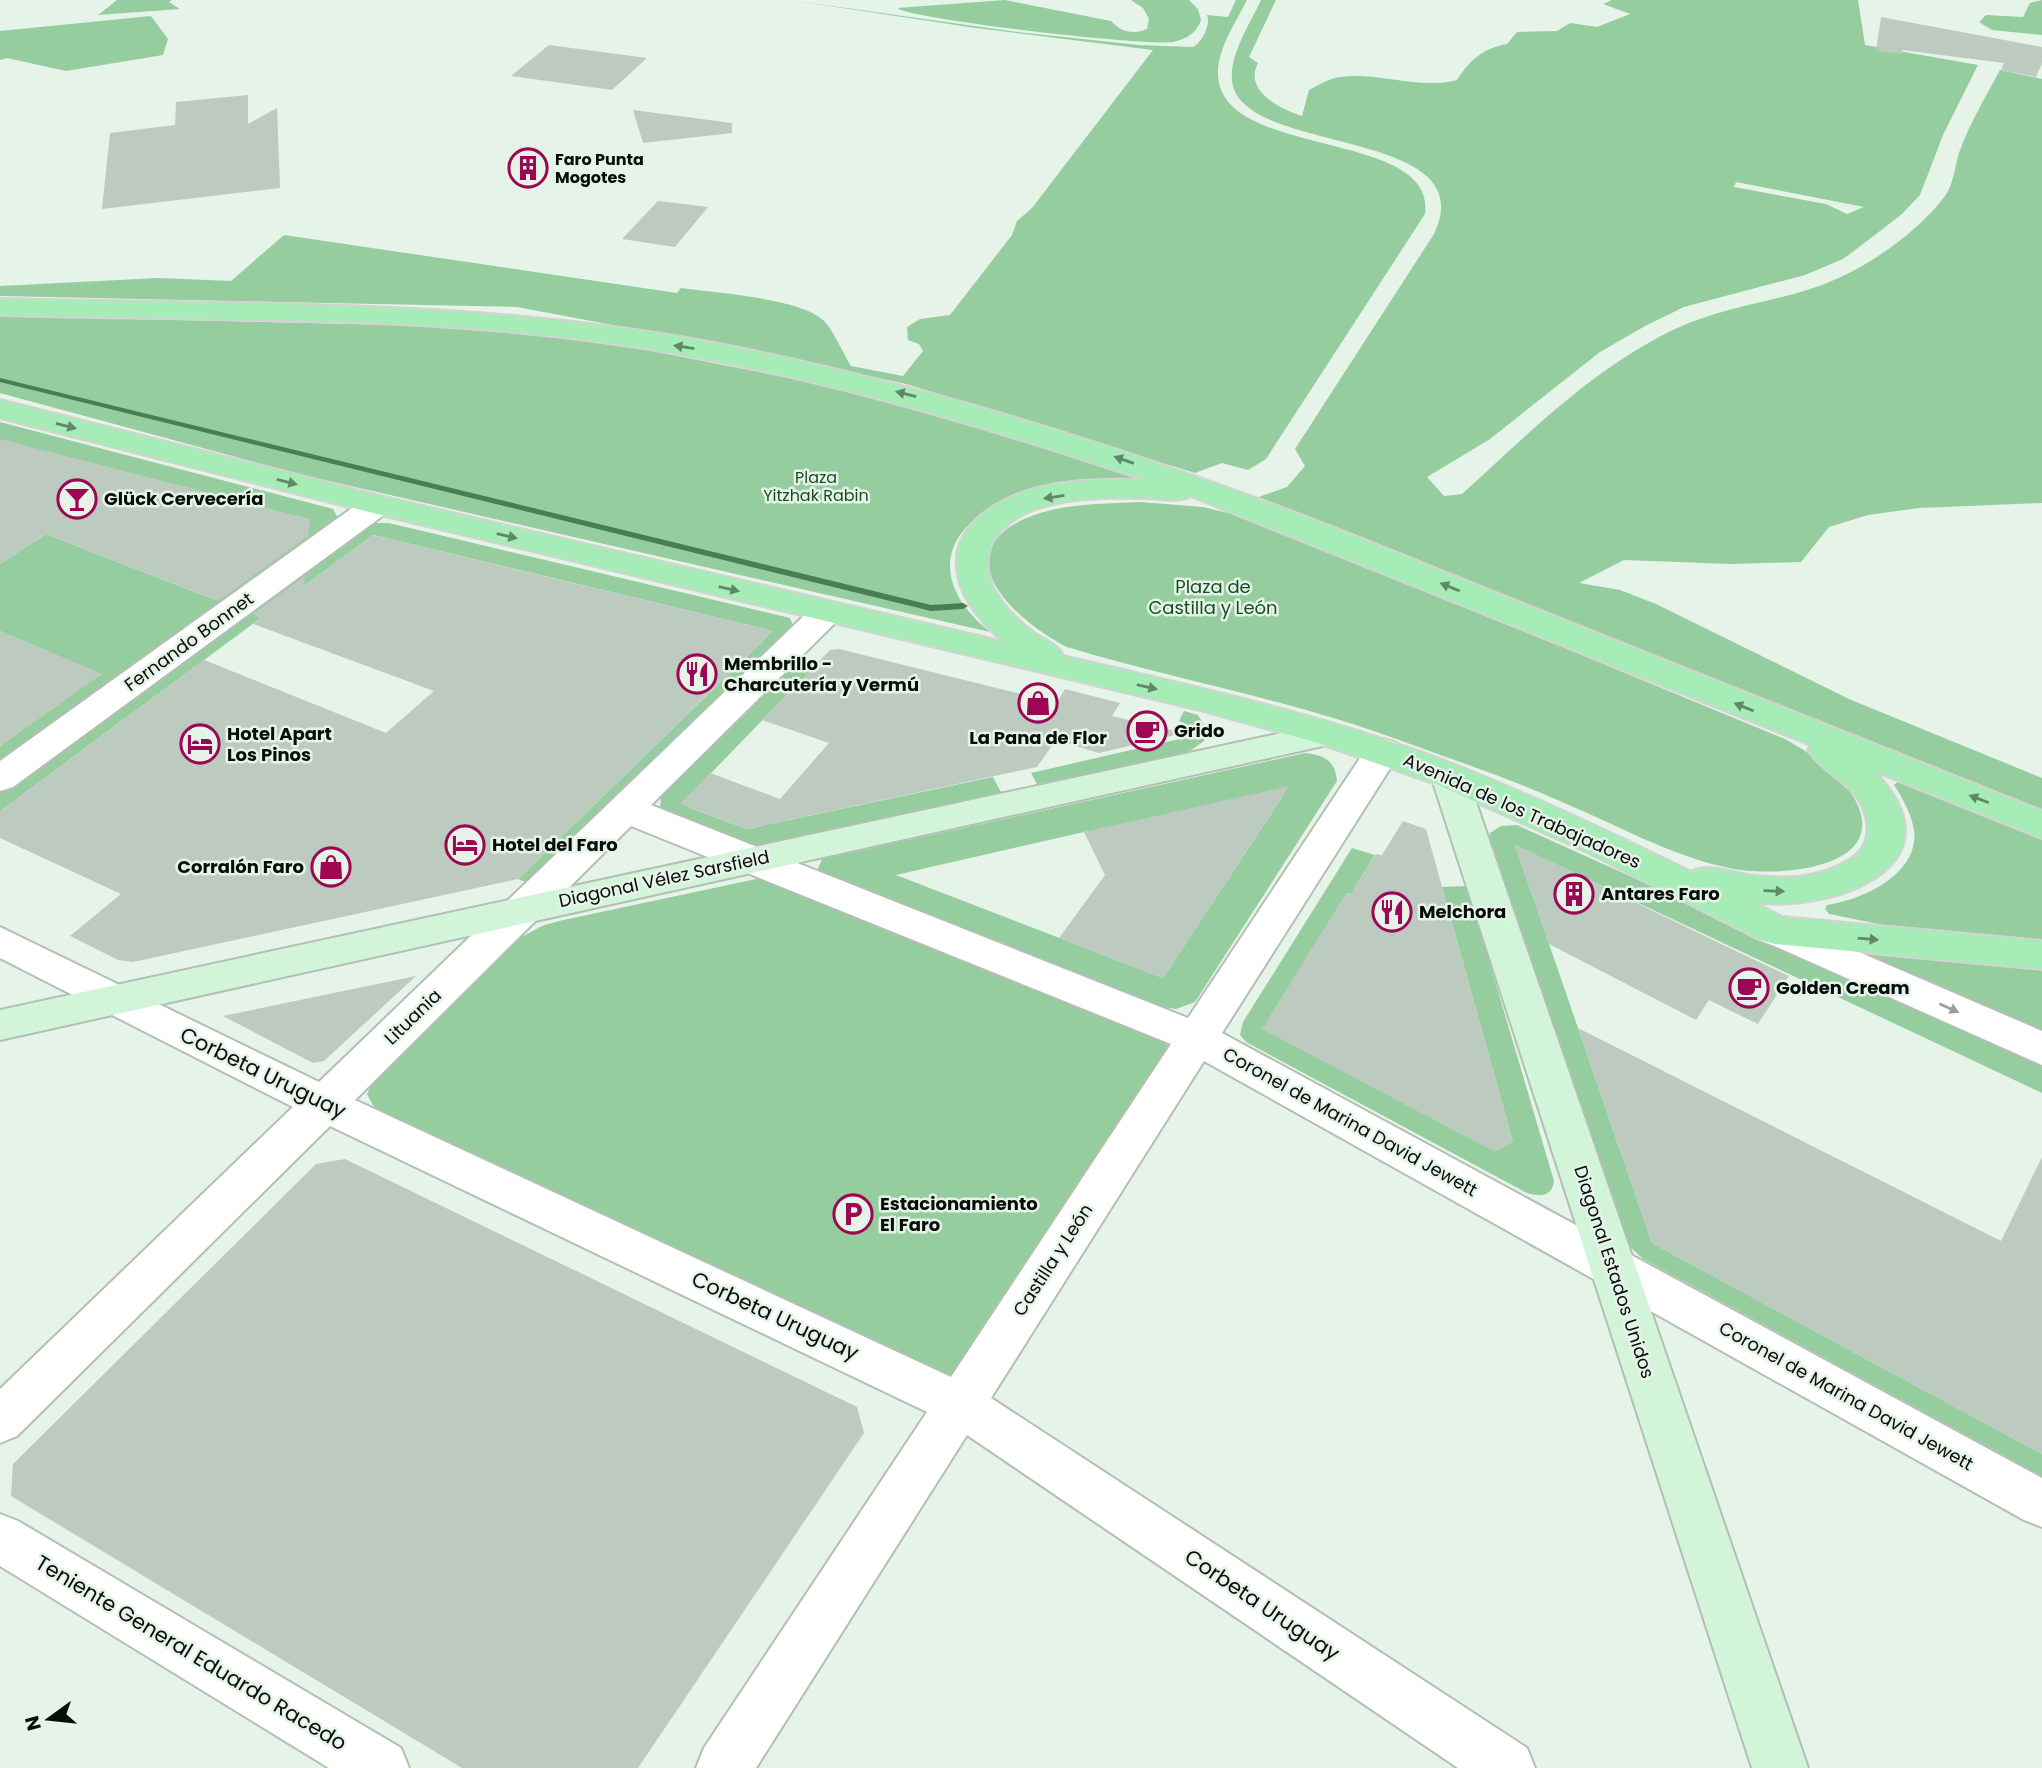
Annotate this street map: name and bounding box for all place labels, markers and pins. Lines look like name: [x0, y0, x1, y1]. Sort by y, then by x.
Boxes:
building icon: Faro Punta Mogotes: [507, 147, 549, 189]
place label: Faro Punta Mogotes: [555, 148, 644, 189]
bar icon: Glück Cervecería: [56, 478, 98, 520]
place label: Glück Cervecería: [104, 486, 264, 511]
place label: Membrillo - Charcutería y Vermú: [724, 651, 919, 697]
restaurant icon: Membrillo - Charcutería y Vermú: [676, 653, 718, 695]
shop icon: La Pana de Flor: [1017, 682, 1059, 724]
cafe icon: Grido: [1126, 710, 1168, 752]
place label: Grido: [1174, 718, 1224, 743]
place label: Hotel Apart Los Pinos: [227, 721, 332, 767]
hotel icon: Hotel Apart Los Pinos: [179, 723, 221, 765]
place label: La Pana de Flor: [969, 725, 1107, 750]
hotel icon: Hotel del Faro: [444, 824, 486, 866]
place label: Hotel del Faro: [492, 832, 618, 857]
shop icon: Corralón Faro: [310, 846, 352, 888]
place label: Corralón Faro: [177, 854, 304, 879]
building icon: Antares Faro: [1553, 873, 1595, 915]
place label: Antares Faro: [1601, 881, 1720, 906]
restaurant icon: Melchora: [1371, 891, 1413, 933]
place label: Melchora: [1419, 899, 1506, 924]
cafe icon: Golden Cream: [1728, 967, 1770, 1009]
place label: Golden Cream: [1776, 975, 1910, 1000]
place label: Estacionamiento El Faro: [880, 1191, 1038, 1237]
parking icon: Estacionamiento El Faro: [832, 1193, 874, 1235]

